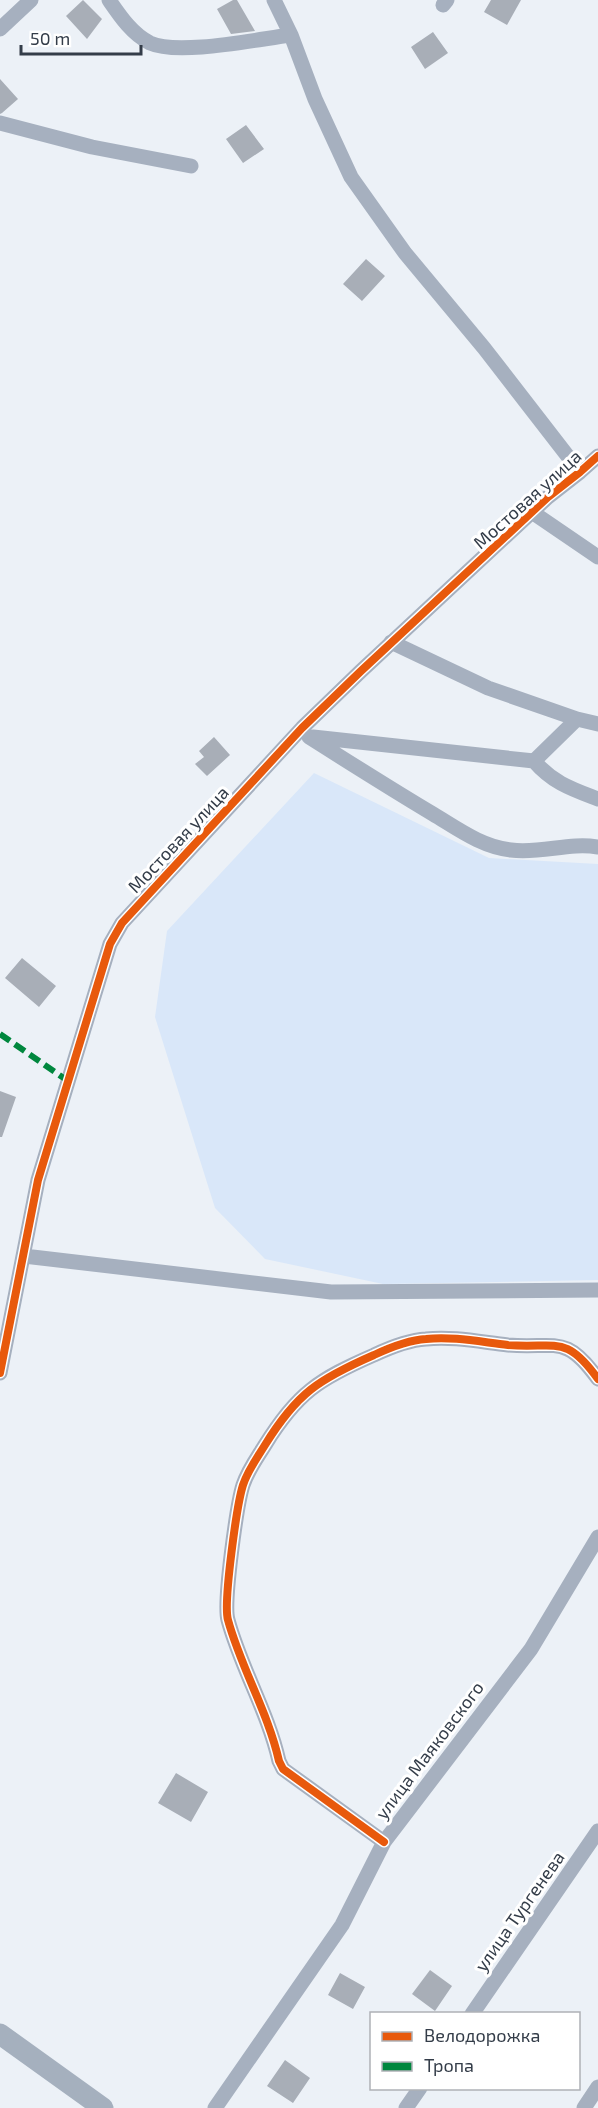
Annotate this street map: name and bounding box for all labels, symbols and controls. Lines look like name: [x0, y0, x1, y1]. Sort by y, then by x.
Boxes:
scale bar: [21, 18, 141, 56]
text: 50 m: [30, 27, 70, 49]
street label: Мостовая улица: [468, 445, 586, 553]
street label: Мостовая улица: [123, 781, 233, 897]
street label: улица Маяковского: [370, 1677, 488, 1823]
street label: улица Тургенева: [469, 1847, 569, 1975]
legend: [370, 2012, 580, 2090]
text: Велодорожка: [424, 2024, 540, 2046]
text: Тропа: [424, 2054, 474, 2076]

